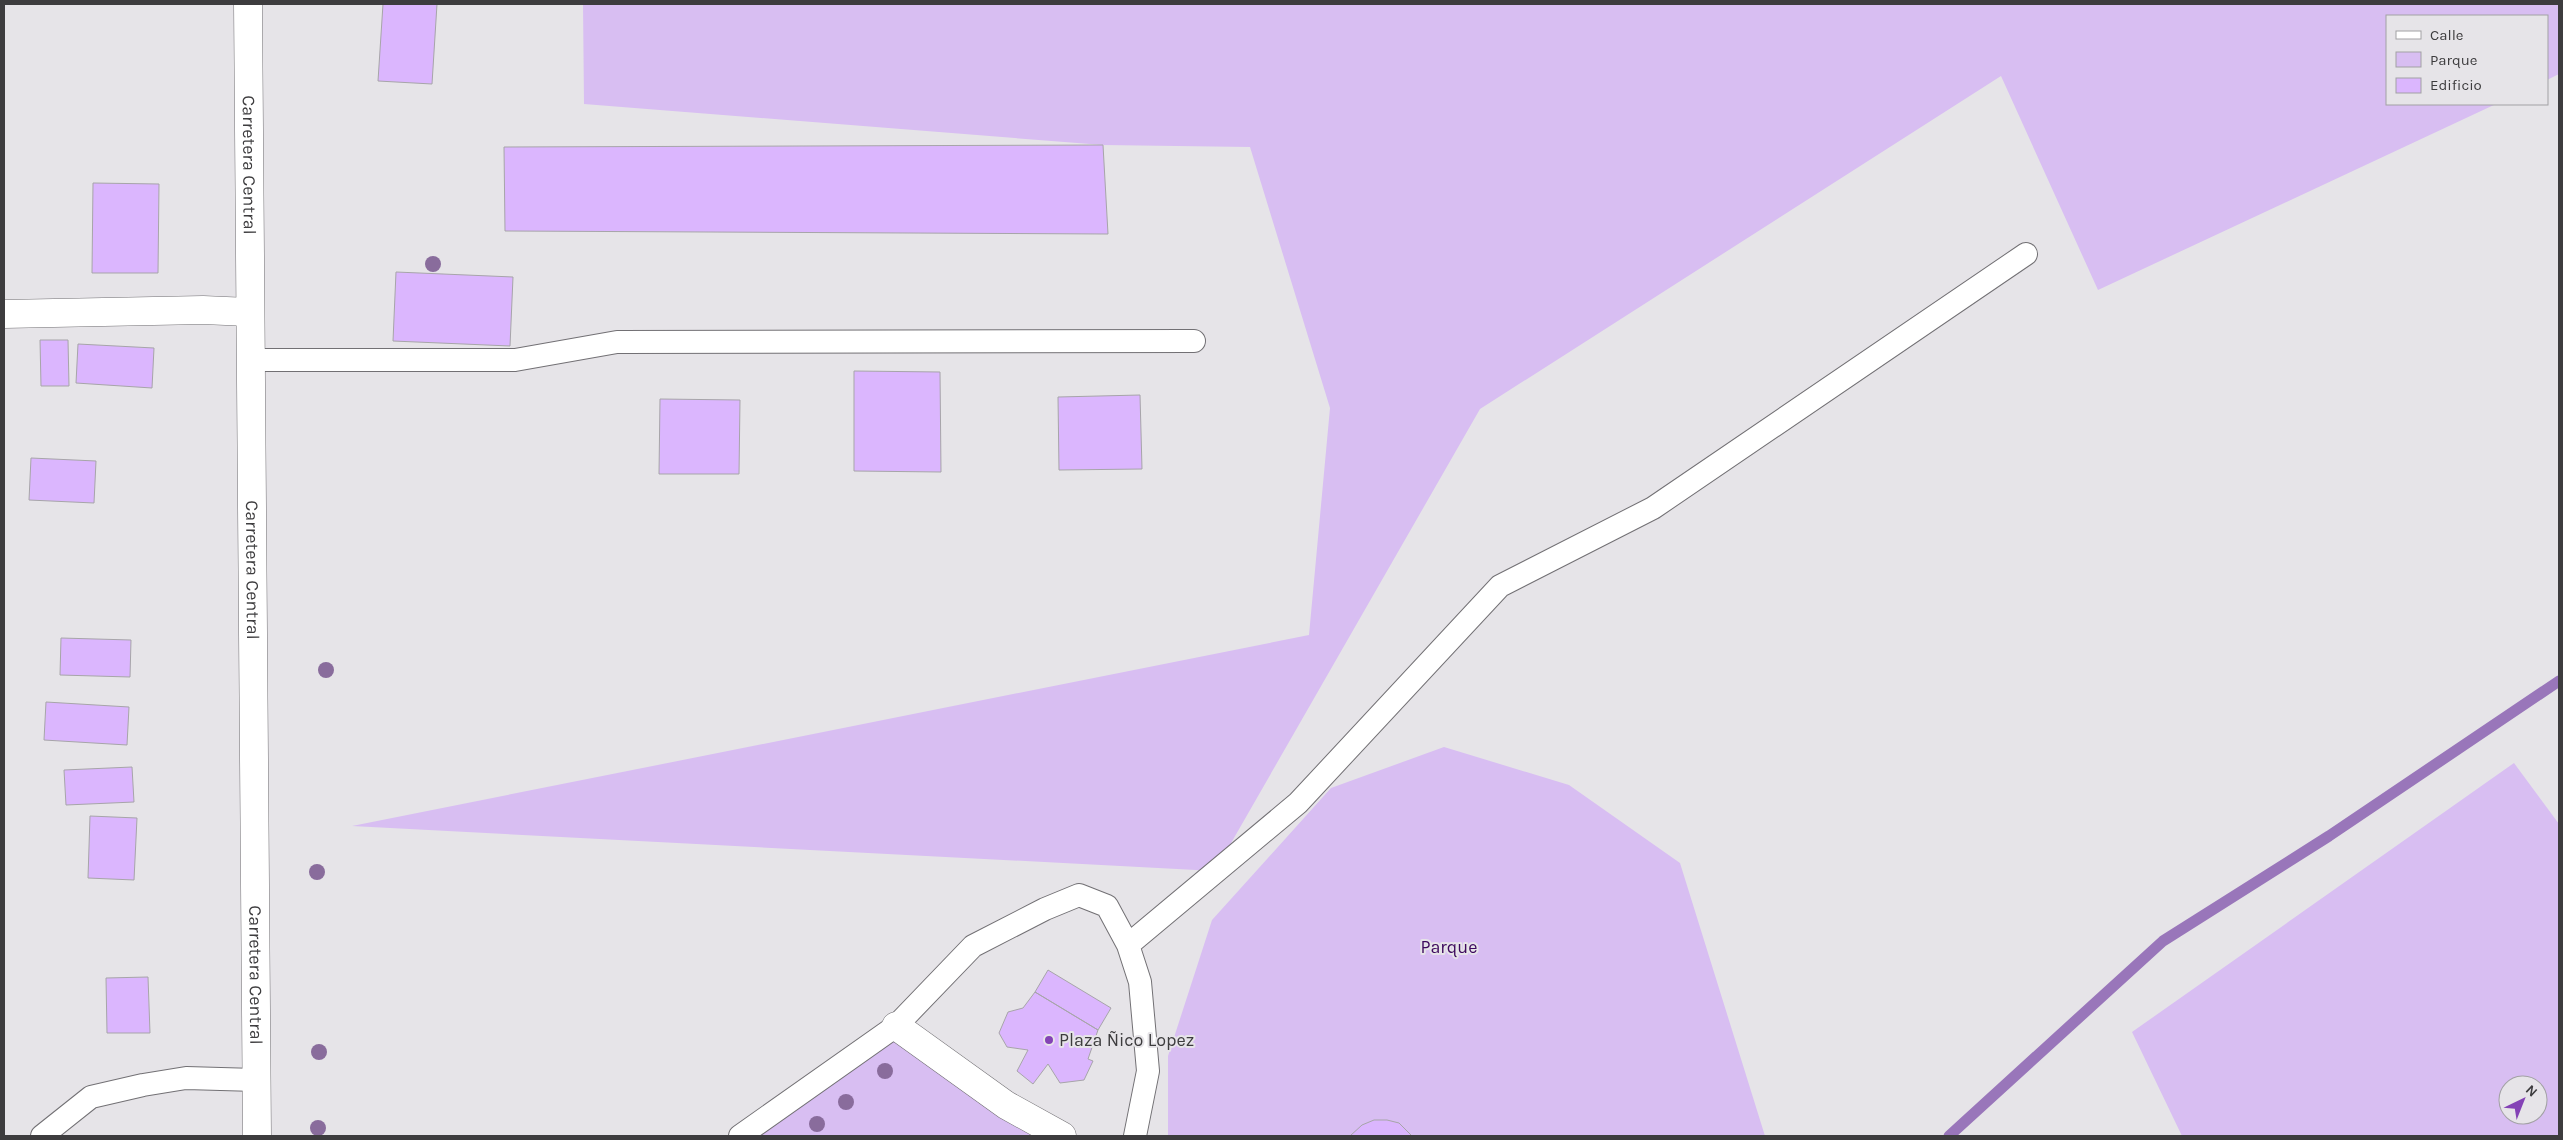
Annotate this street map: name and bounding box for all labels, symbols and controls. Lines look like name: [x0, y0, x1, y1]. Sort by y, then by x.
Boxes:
legend: [2386, 15, 2548, 105]
text: Calle: [2430, 26, 2464, 44]
text: Parque: [2430, 51, 2478, 69]
text: Edificio: [2430, 76, 2482, 94]
street label: Carretera Central: [238, 95, 261, 235]
street label: Carretera Central: [241, 500, 264, 640]
street label: Carretera Central: [244, 905, 267, 1045]
park label: Parque: [1420, 936, 1478, 958]
place label: Plaza Ñico Lopez: [1059, 1029, 1194, 1051]
marker: Plaza Ñico Lopez: [1043, 1034, 1055, 1046]
north arrow: [2498, 1075, 2548, 1125]
text: N: [2522, 1081, 2541, 1101]

